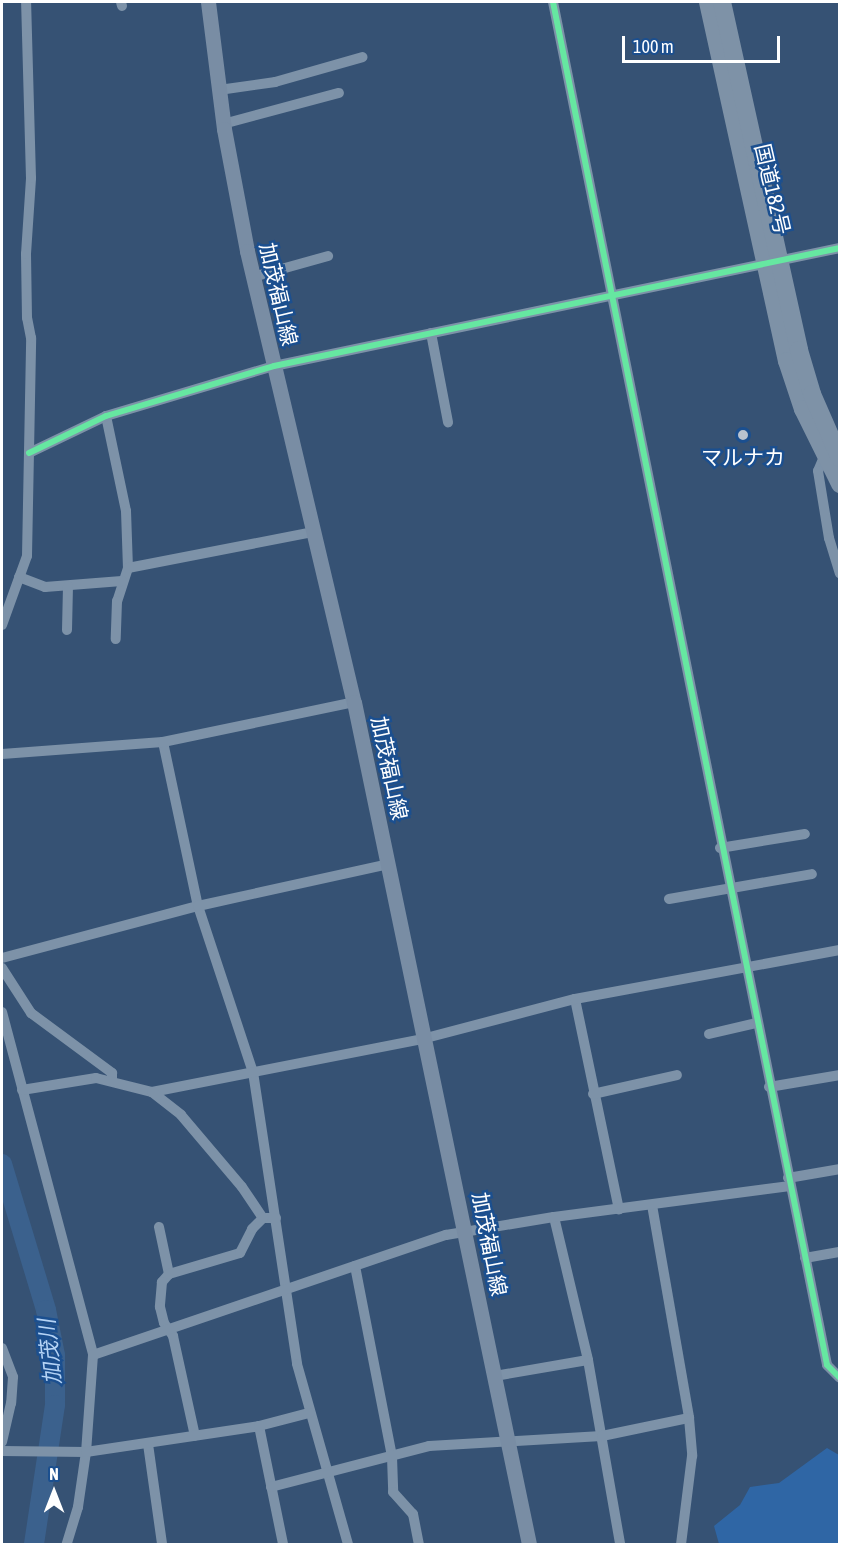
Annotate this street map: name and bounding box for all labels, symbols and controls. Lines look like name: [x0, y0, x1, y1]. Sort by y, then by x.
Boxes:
scale bar: [625, 24, 782, 62]
text: 100 m: [633, 36, 674, 57]
street label: 国道182号: [750, 141, 796, 237]
street label: 加茂福山線: [255, 240, 303, 348]
marker: マルナカ: [736, 428, 750, 442]
place label: マルナカ: [701, 444, 785, 470]
street label: 加茂福山線: [367, 714, 413, 822]
street label: 加茂福山線: [468, 1190, 512, 1298]
water label: 加茂川: [33, 1318, 67, 1386]
north arrow: [24, 1462, 84, 1522]
text: N: [49, 1465, 59, 1483]

